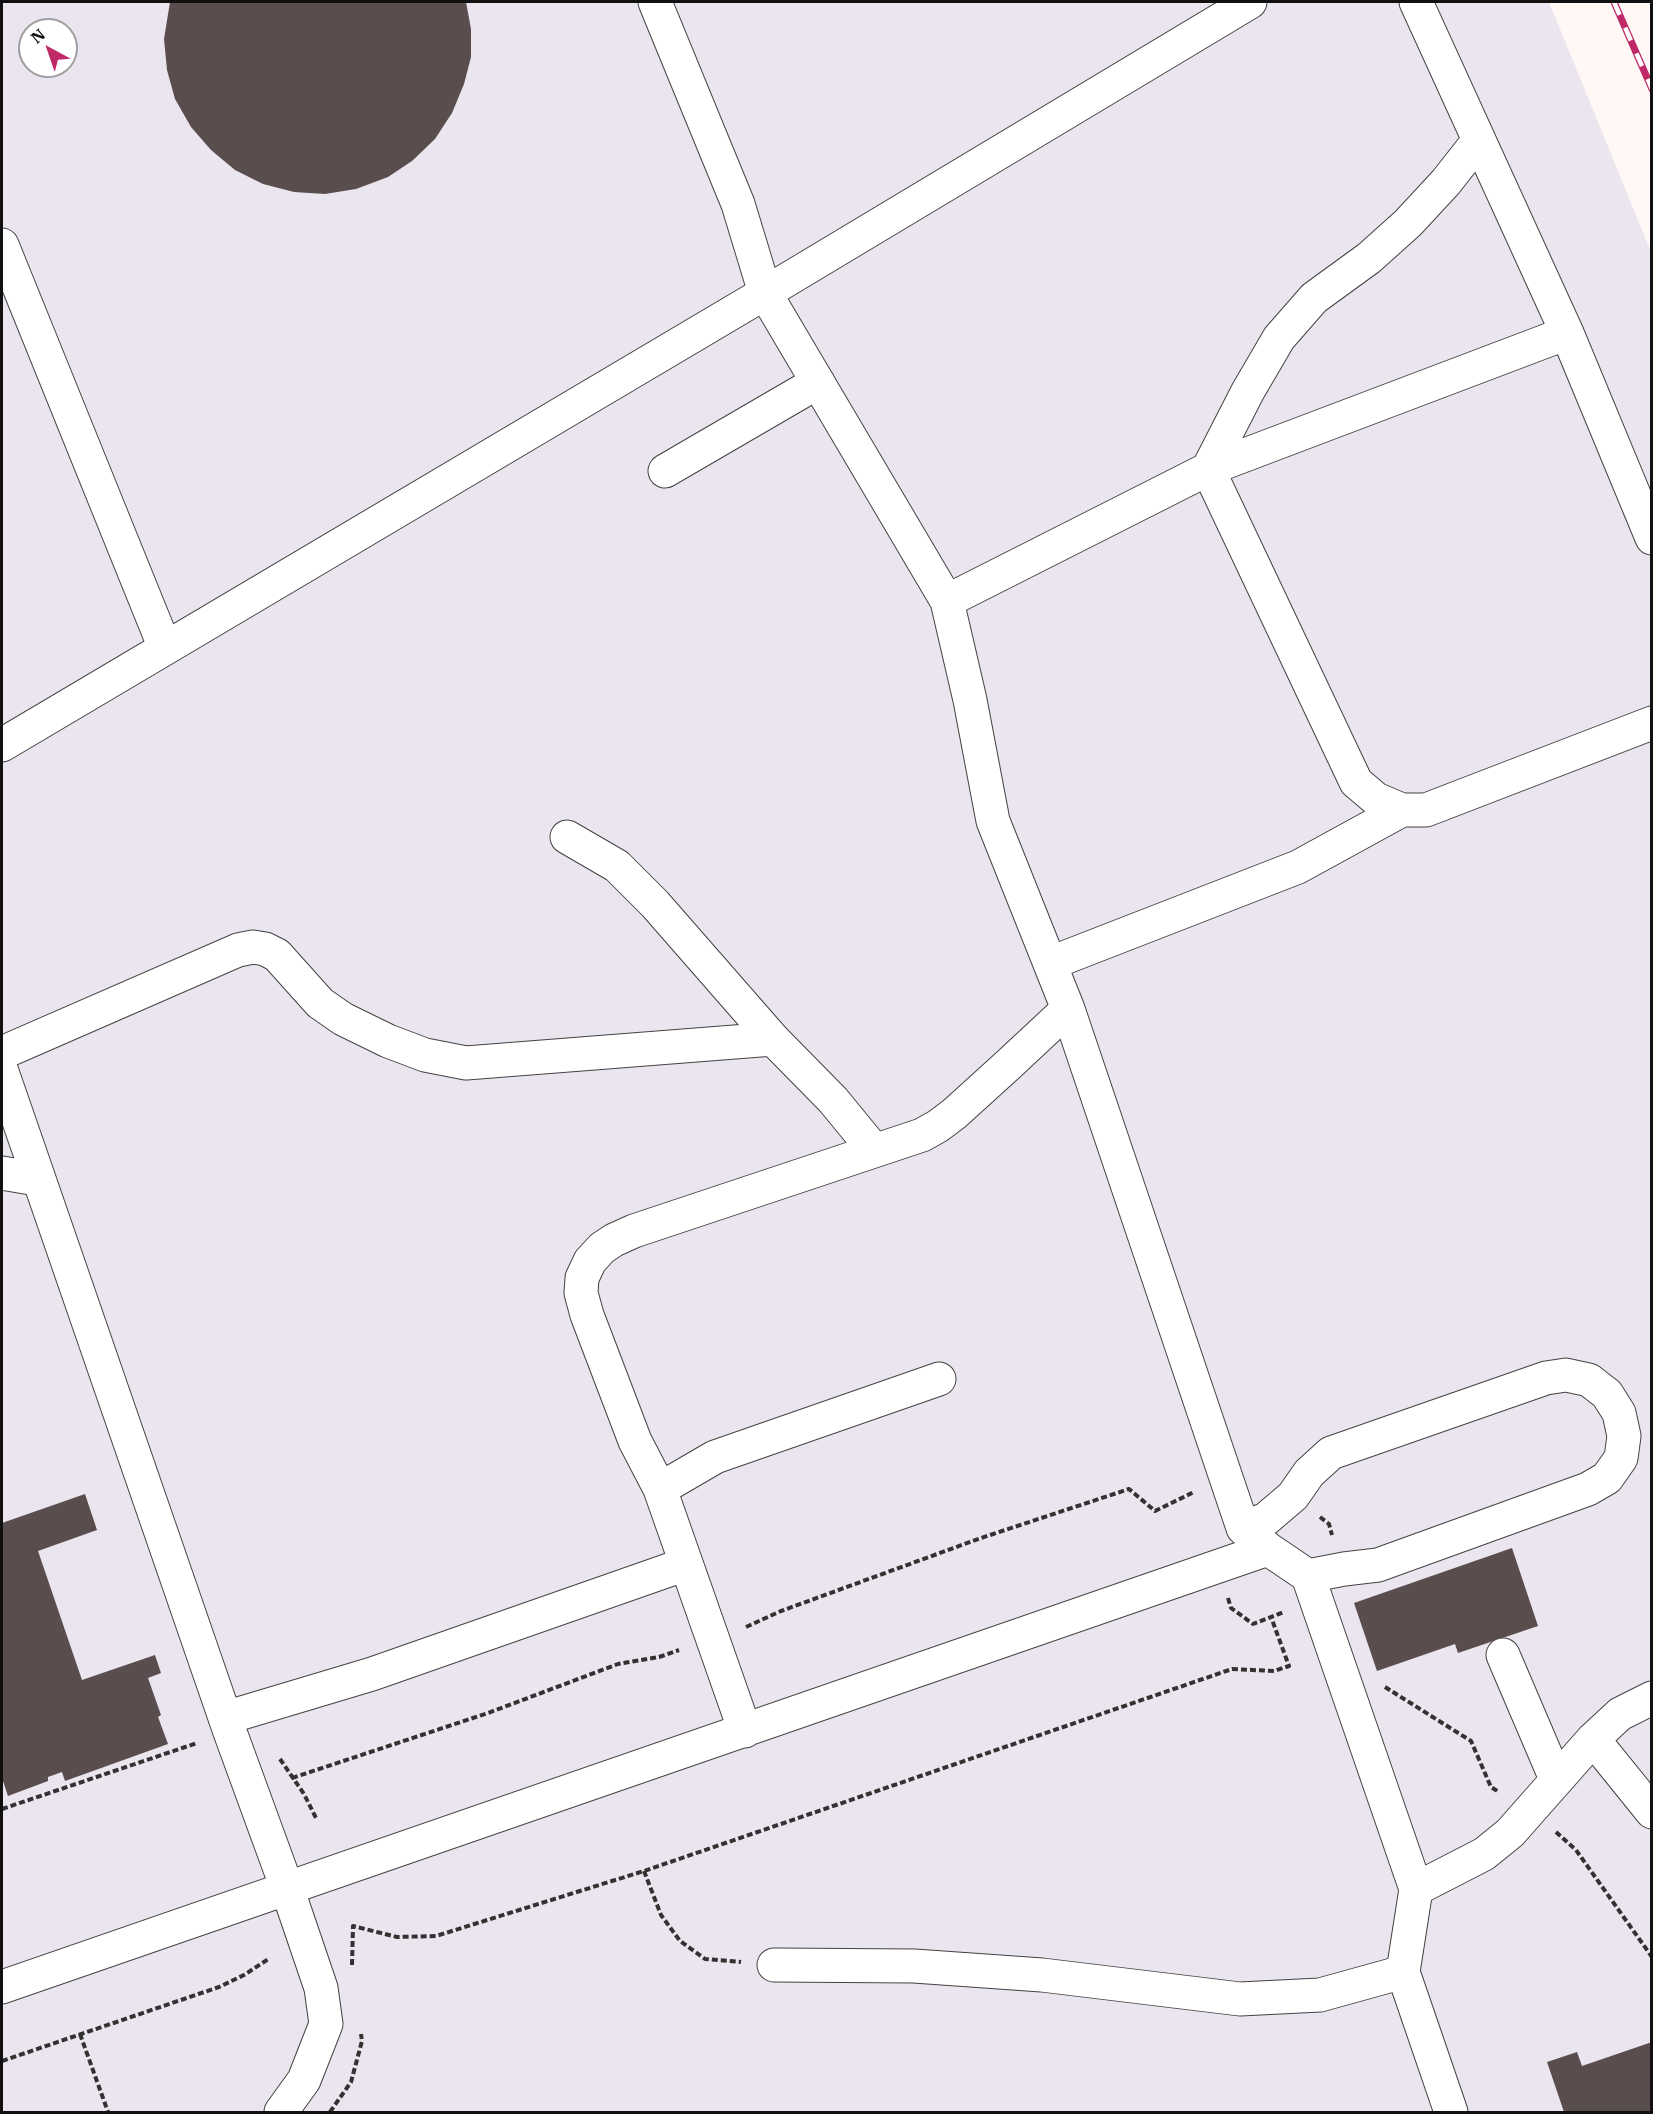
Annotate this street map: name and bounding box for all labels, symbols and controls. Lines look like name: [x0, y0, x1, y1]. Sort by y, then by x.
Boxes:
north arrow: [18, 18, 78, 78]
text: N: [26, 24, 49, 47]

